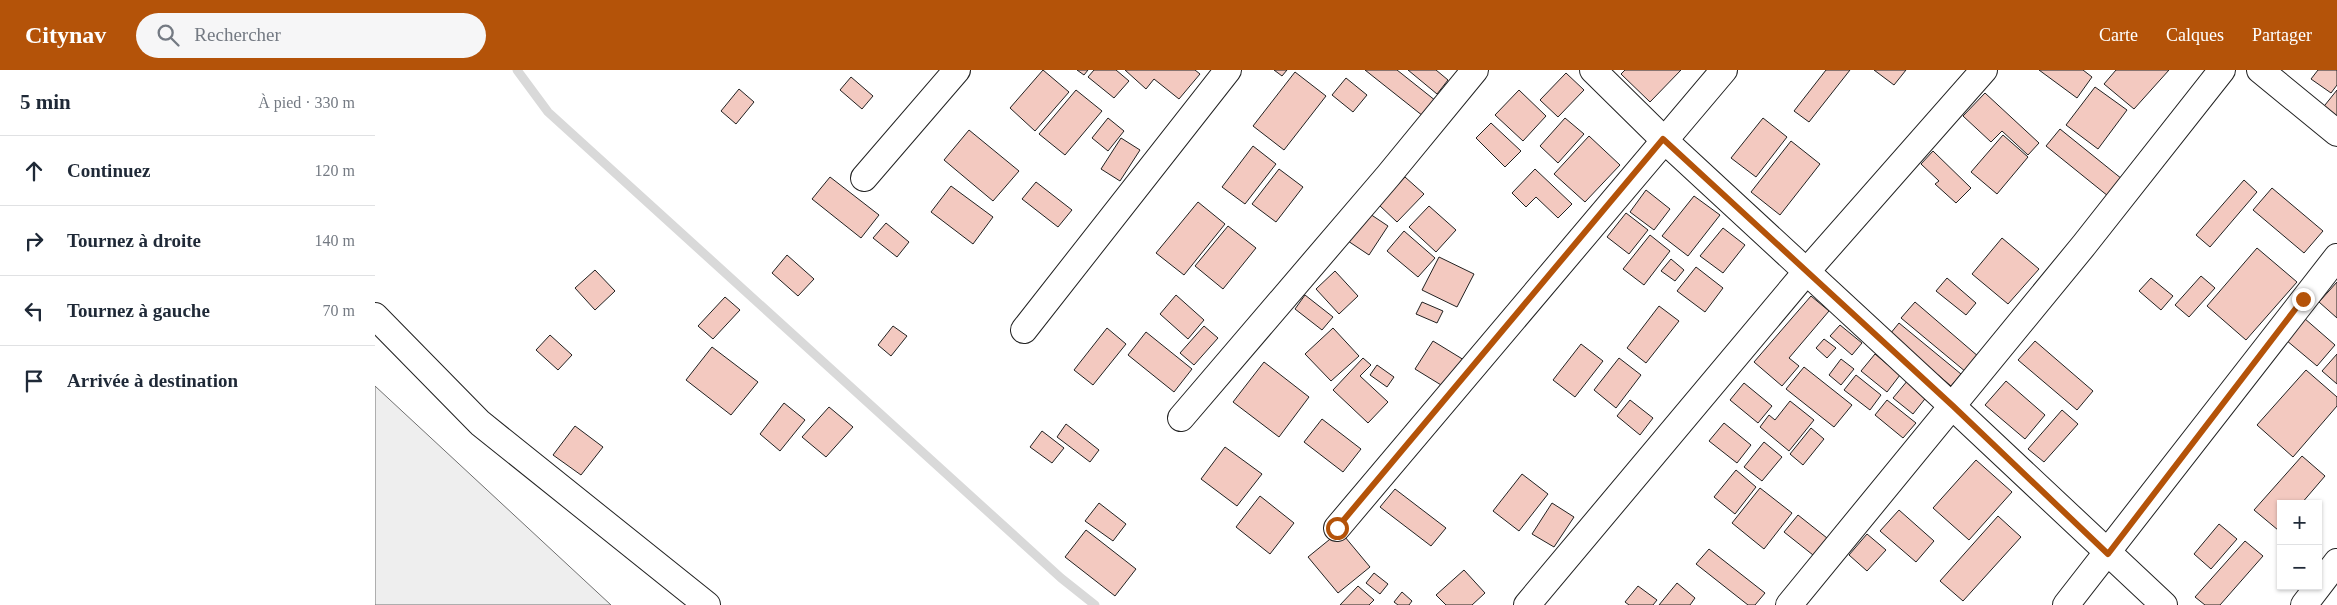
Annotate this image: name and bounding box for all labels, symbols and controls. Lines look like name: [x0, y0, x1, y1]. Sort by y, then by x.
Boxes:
search box: [136, 13, 486, 58]
icon: search: [154, 21, 182, 49]
text: Citynav: [25, 22, 106, 48]
text: Rechercher: [194, 24, 281, 45]
text: Carte: [2099, 25, 2138, 45]
text: Calques: [2166, 25, 2224, 45]
text: Partager: [2252, 25, 2312, 45]
text: 5 min: [20, 90, 71, 114]
text: À pied · 330 m: [258, 94, 355, 111]
icon: ahead: [20, 157, 48, 185]
text: Continuez: [67, 160, 150, 181]
text: 120 m: [315, 162, 355, 179]
icon: right: [20, 227, 48, 255]
text: Tournez à droite: [67, 230, 201, 251]
text: 140 m: [315, 232, 355, 249]
route end: [2292, 288, 2315, 311]
icon: left: [20, 297, 48, 325]
text: Tournez à gauche: [67, 300, 210, 321]
text: 70 m: [323, 302, 355, 319]
icon: arrive: [20, 367, 48, 395]
text: Arrivée à destination: [67, 370, 238, 391]
map controls: [2277, 500, 2322, 590]
button: +: [2277, 500, 2322, 545]
route start: [1326, 517, 1349, 540]
button: −: [2277, 545, 2322, 590]

